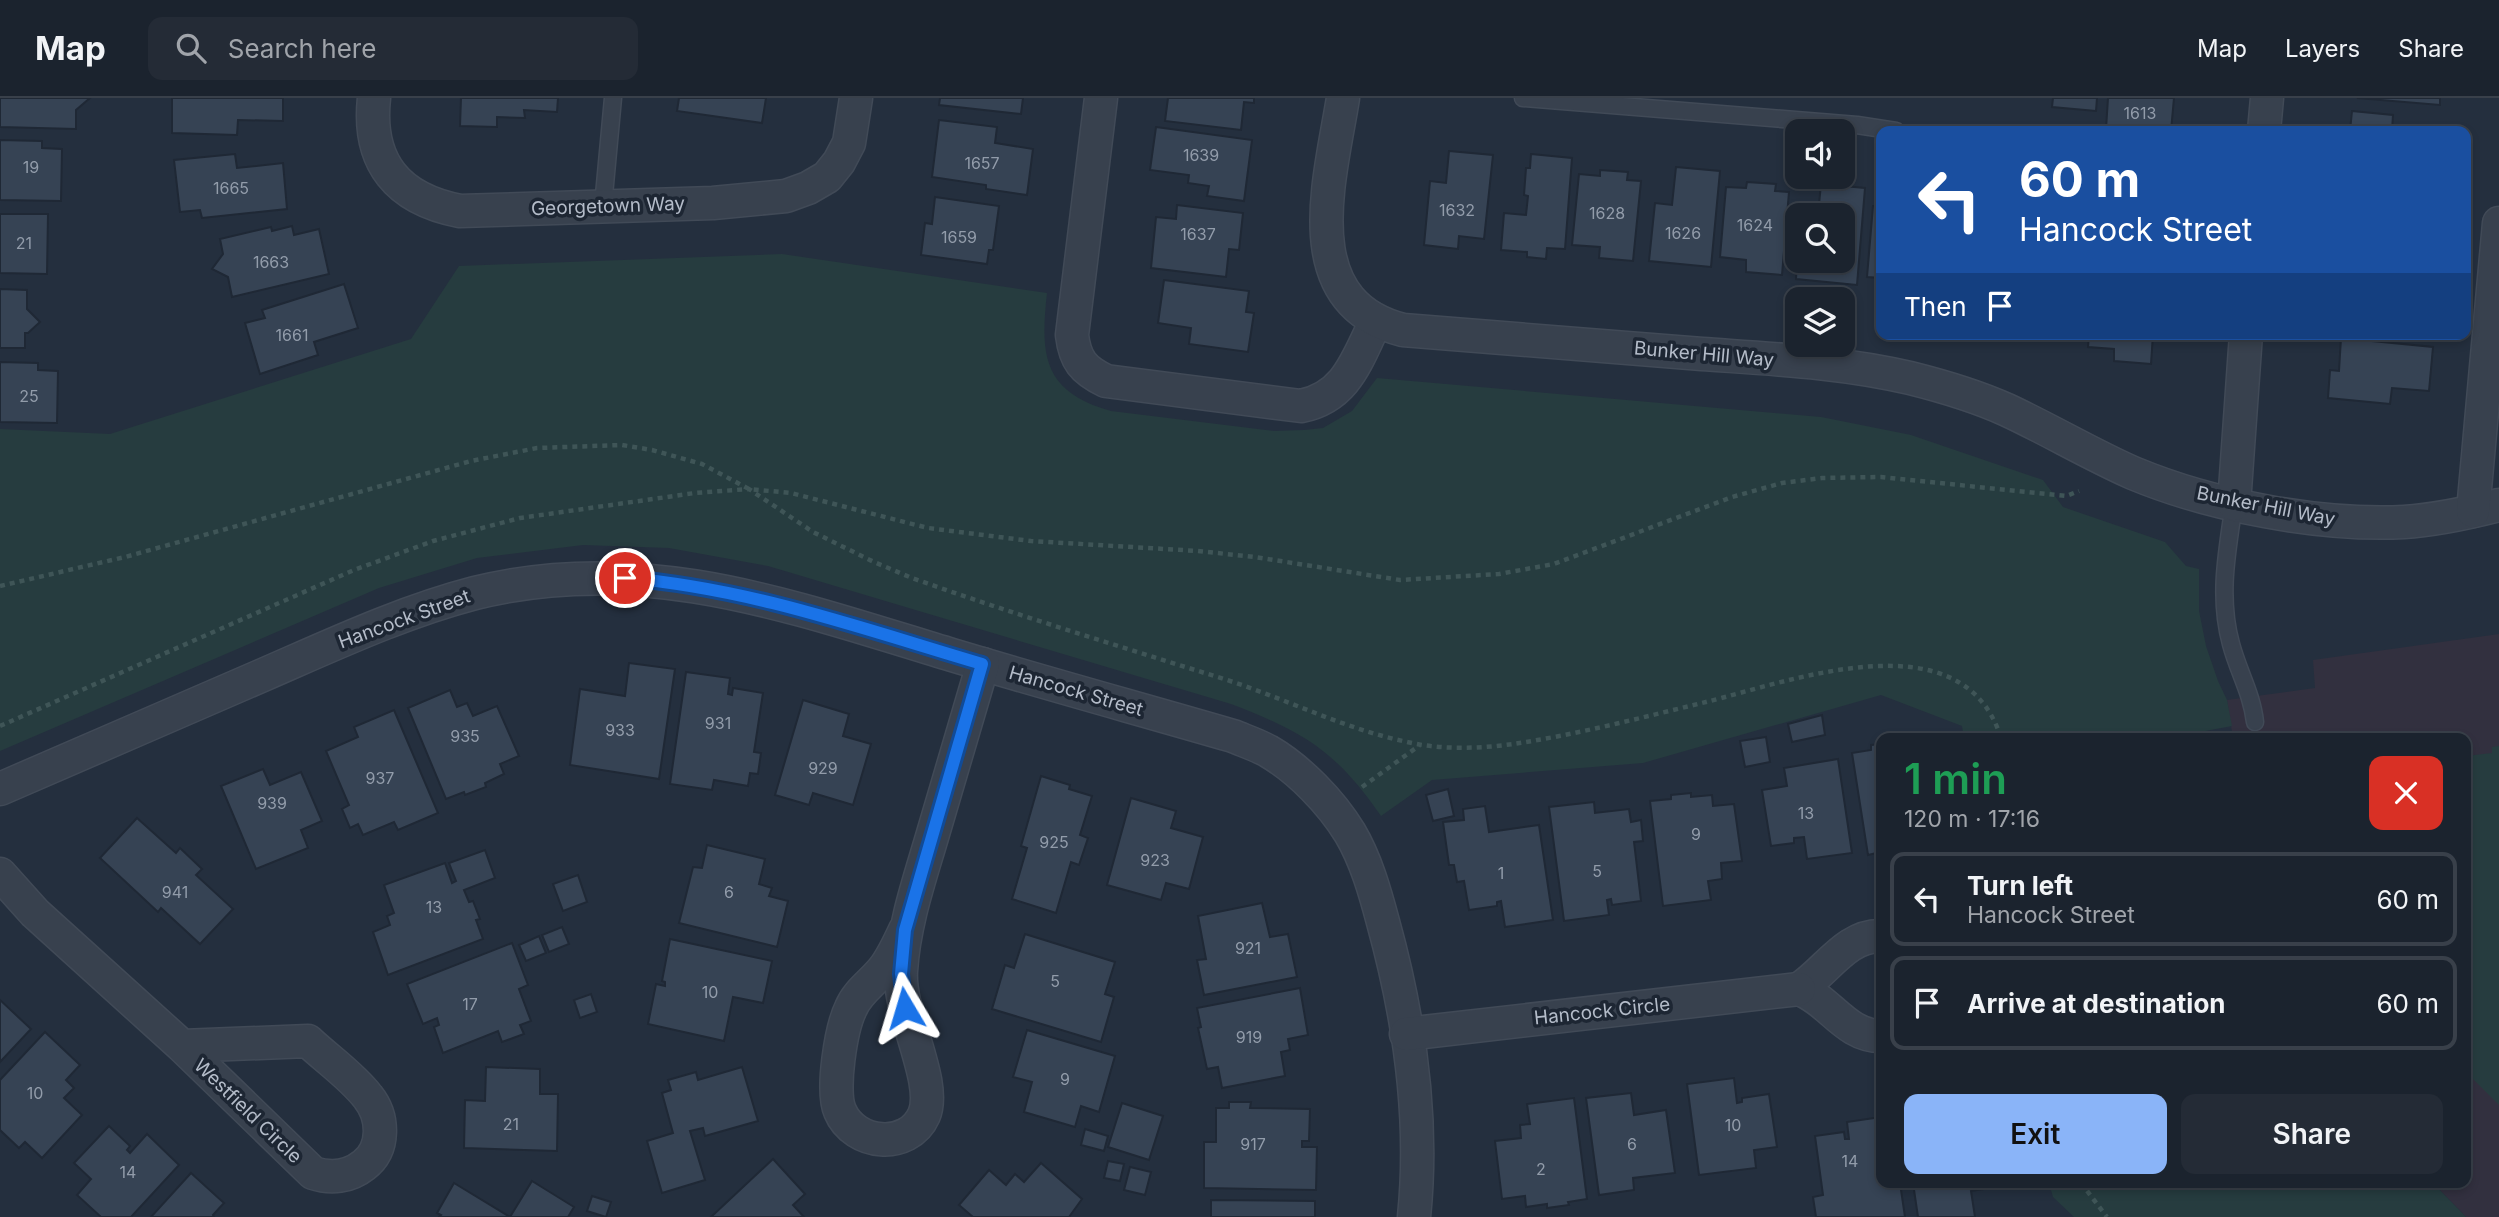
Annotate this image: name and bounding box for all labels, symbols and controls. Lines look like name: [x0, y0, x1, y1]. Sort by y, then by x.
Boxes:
search box: [148, 17, 638, 80]
text: Map: [35, 28, 106, 68]
icon: search: [172, 29, 210, 67]
text: Search here: [228, 33, 376, 64]
text: Map: [2197, 34, 2247, 63]
text: Layers: [2285, 34, 2360, 63]
text: Share: [2398, 34, 2464, 63]
house number: 1613: [2124, 103, 2156, 123]
map controls: [1785, 119, 1855, 357]
button: sound: [1785, 119, 1855, 189]
house number: 1639: [1183, 145, 1219, 165]
text: 60 m: [2019, 150, 2140, 209]
house number: 1657: [964, 153, 1000, 173]
icon: left: [1904, 154, 1995, 245]
house number: 19: [23, 157, 39, 177]
house number: 1665: [213, 178, 249, 198]
street label: Georgetown Way: [531, 192, 686, 220]
house number: 1632: [1439, 200, 1475, 220]
house number: 1628: [1589, 203, 1625, 223]
button: search: [1785, 203, 1855, 273]
text: Hancock Street: [2019, 210, 2252, 249]
house number: 1624: [1737, 215, 1773, 235]
house number: 1626: [1665, 223, 1701, 243]
house number: 1637: [1180, 224, 1216, 244]
house number: 1659: [941, 227, 977, 247]
house number: 21: [16, 233, 32, 253]
house number: 1663: [253, 252, 289, 272]
button: layers: [1785, 287, 1855, 357]
icon: arrive: [1981, 287, 2019, 325]
text: Then: [1904, 291, 1967, 322]
house number: 1661: [276, 325, 308, 345]
street label: Bunker Hill Way: [1633, 336, 1775, 372]
house number: 25: [19, 386, 39, 406]
street label: Bunker Hill Way: [2195, 481, 2337, 531]
pin: [595, 548, 655, 608]
icon: arrive: [606, 559, 644, 597]
street label: Hancock Street: [335, 585, 473, 653]
street label: Hancock Street: [1006, 661, 1146, 721]
house number: 931: [705, 713, 731, 733]
house number: 933: [605, 720, 635, 740]
house number: 935: [450, 726, 480, 746]
text: 1 min: [1904, 753, 2007, 804]
button: close: [2369, 756, 2443, 830]
house number: 929: [808, 758, 838, 778]
house number: 937: [366, 768, 394, 788]
house number: 939: [257, 793, 287, 813]
house number: 13: [1798, 803, 1814, 823]
text: 120 m · 17:16: [1904, 805, 2040, 833]
house number: 9: [1691, 824, 1701, 844]
house number: 925: [1039, 832, 1069, 852]
house number: 923: [1140, 850, 1170, 870]
house number: 5: [1592, 861, 1602, 881]
house number: 1: [1498, 863, 1504, 883]
text: Turn left: [1967, 870, 2073, 901]
icon: left: [1908, 880, 1946, 918]
house number: 941: [162, 882, 188, 902]
house number: 6: [724, 882, 734, 902]
text: 60 m: [2376, 884, 2439, 915]
house number: 13: [426, 897, 442, 917]
text: Hancock Street: [1967, 901, 2135, 929]
house number: 921: [1235, 938, 1261, 958]
position arrow: [868, 971, 942, 1045]
house number: 5: [1050, 971, 1060, 991]
house number: 10: [702, 982, 718, 1002]
icon: arrive: [1908, 984, 1946, 1022]
text: Arrive at destination: [1967, 988, 2226, 1019]
text: 60 m: [2376, 988, 2439, 1019]
street label: Hancock Circle: [1533, 992, 1671, 1030]
house number: 17: [462, 994, 478, 1014]
house number: 919: [1236, 1027, 1262, 1047]
street label: Westfield Circle: [189, 1054, 307, 1168]
house number: 9: [1060, 1069, 1070, 1089]
house number: 10: [27, 1083, 43, 1103]
button: Exit: [1904, 1094, 2167, 1174]
button: Share: [2181, 1094, 2443, 1174]
house number: 21: [503, 1114, 519, 1134]
house number: 10: [1725, 1115, 1741, 1135]
house number: 917: [1240, 1134, 1266, 1154]
house number: 6: [1627, 1134, 1637, 1154]
house number: 14: [1842, 1151, 1858, 1171]
house number: 2: [1536, 1159, 1546, 1179]
house number: 14: [120, 1162, 136, 1182]

